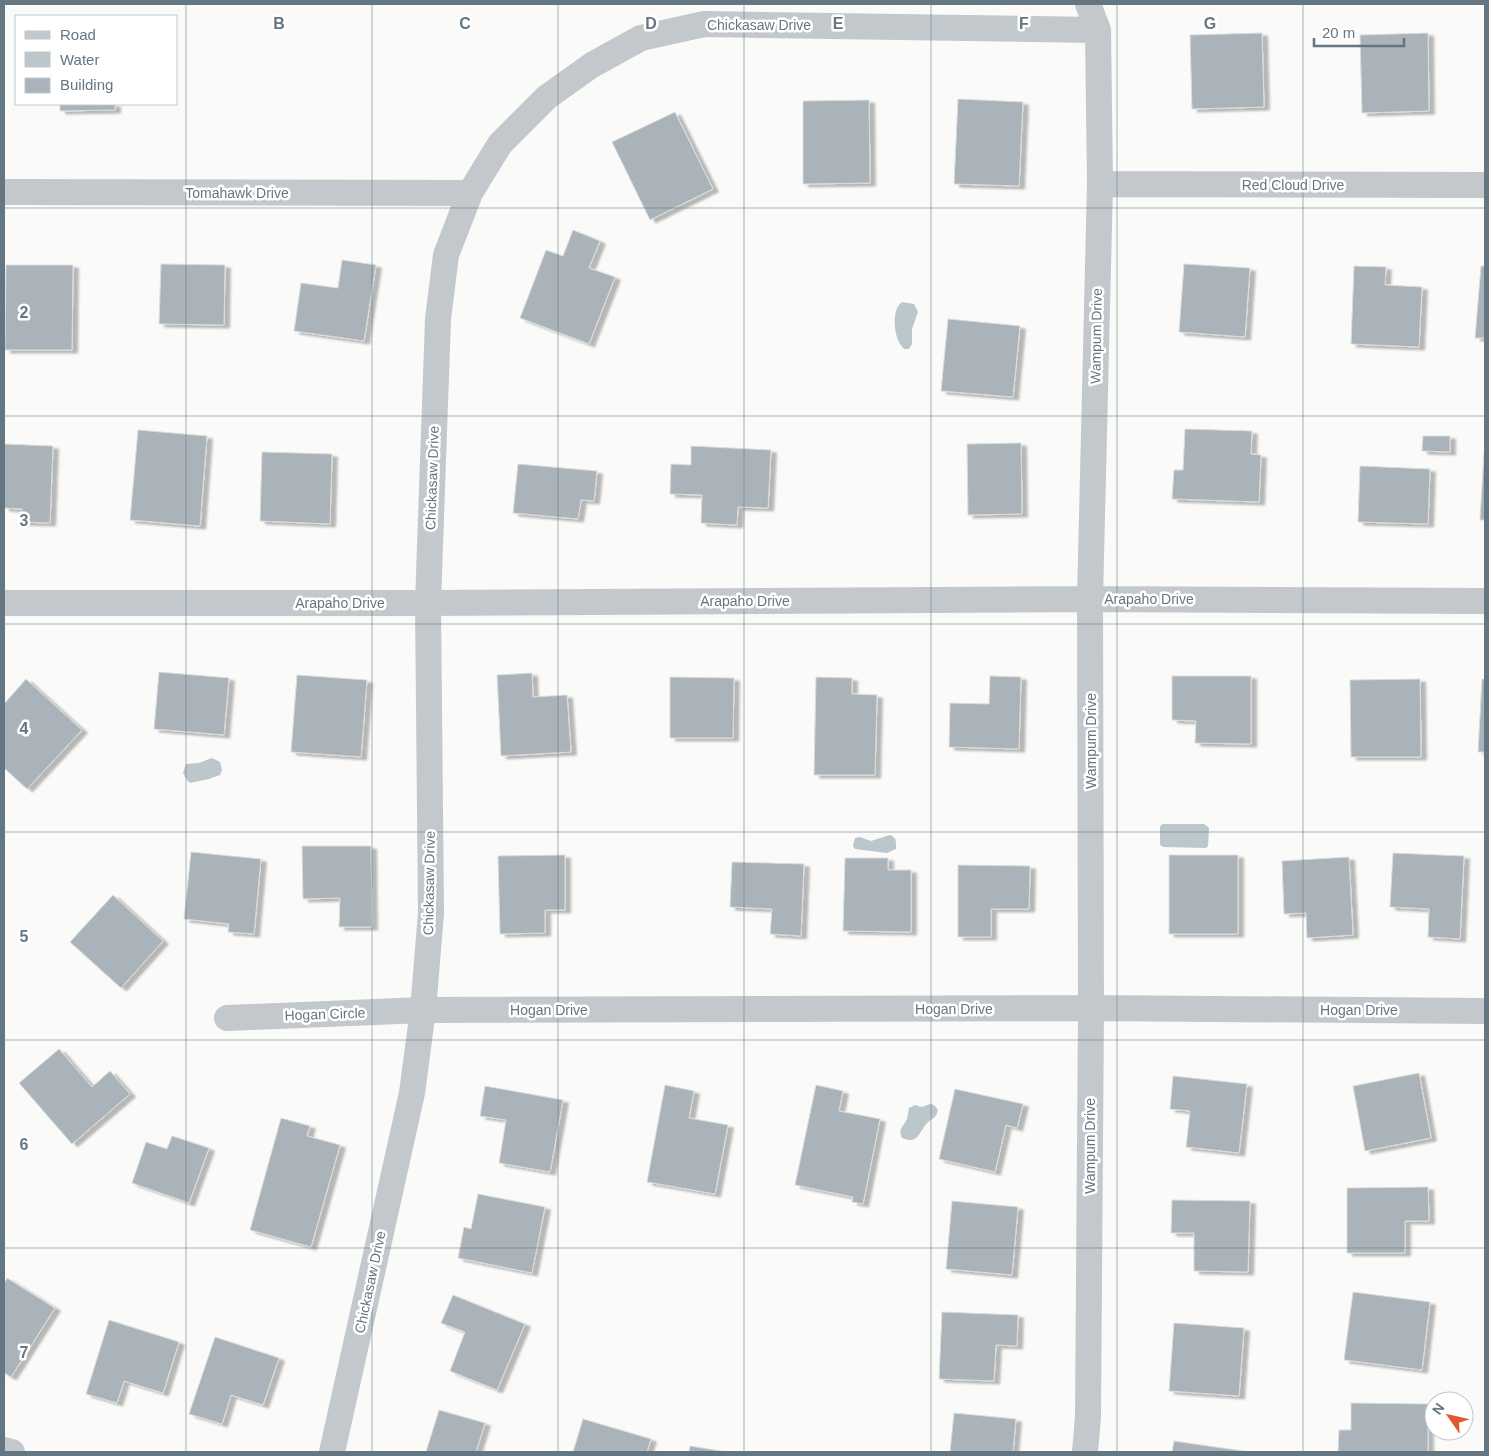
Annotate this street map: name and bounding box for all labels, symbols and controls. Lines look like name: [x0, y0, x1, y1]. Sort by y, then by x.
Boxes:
legend: [15, 15, 178, 105]
text: B: [273, 15, 285, 32]
text: C: [459, 15, 471, 32]
text: D: [645, 15, 657, 32]
text: E: [833, 15, 844, 32]
text: F: [1019, 15, 1029, 32]
text: G: [1204, 15, 1216, 32]
scale bar: [1314, 15, 1404, 47]
street label: Chickasaw Drive: [707, 17, 811, 33]
text: 20 m: [1322, 24, 1355, 41]
text: Road: [60, 26, 96, 43]
text: Water: [60, 51, 99, 68]
text: Building: [60, 76, 113, 93]
street label: Red Cloud Drive: [1242, 177, 1345, 193]
street label: Tomahawk Drive: [185, 185, 289, 201]
street label: Wampum Drive: [1087, 288, 1105, 384]
text: 2: [20, 304, 29, 321]
street label: Chickasaw Drive: [422, 425, 442, 530]
text: 3: [20, 512, 29, 529]
street label: Arapaho Drive: [1104, 591, 1194, 607]
street label: Arapaho Drive: [700, 593, 790, 609]
street label: Arapaho Drive: [295, 595, 385, 611]
street label: Wampum Drive: [1083, 693, 1099, 789]
text: 4: [20, 720, 29, 737]
street label: Chickasaw Drive: [420, 831, 438, 935]
text: 5: [20, 928, 29, 945]
street label: Hogan Drive: [915, 1001, 993, 1017]
street label: Hogan Drive: [510, 1002, 588, 1018]
street label: Hogan Drive: [1320, 1002, 1398, 1018]
street label: Hogan Circle: [284, 1005, 366, 1023]
street label: Wampum Drive: [1082, 1098, 1098, 1194]
text: 6: [20, 1136, 29, 1153]
street label: Chickasaw Drive: [351, 1229, 389, 1335]
text: 7: [20, 1344, 29, 1361]
north arrow: [1424, 1391, 1474, 1441]
text: N: [1429, 1400, 1448, 1417]

